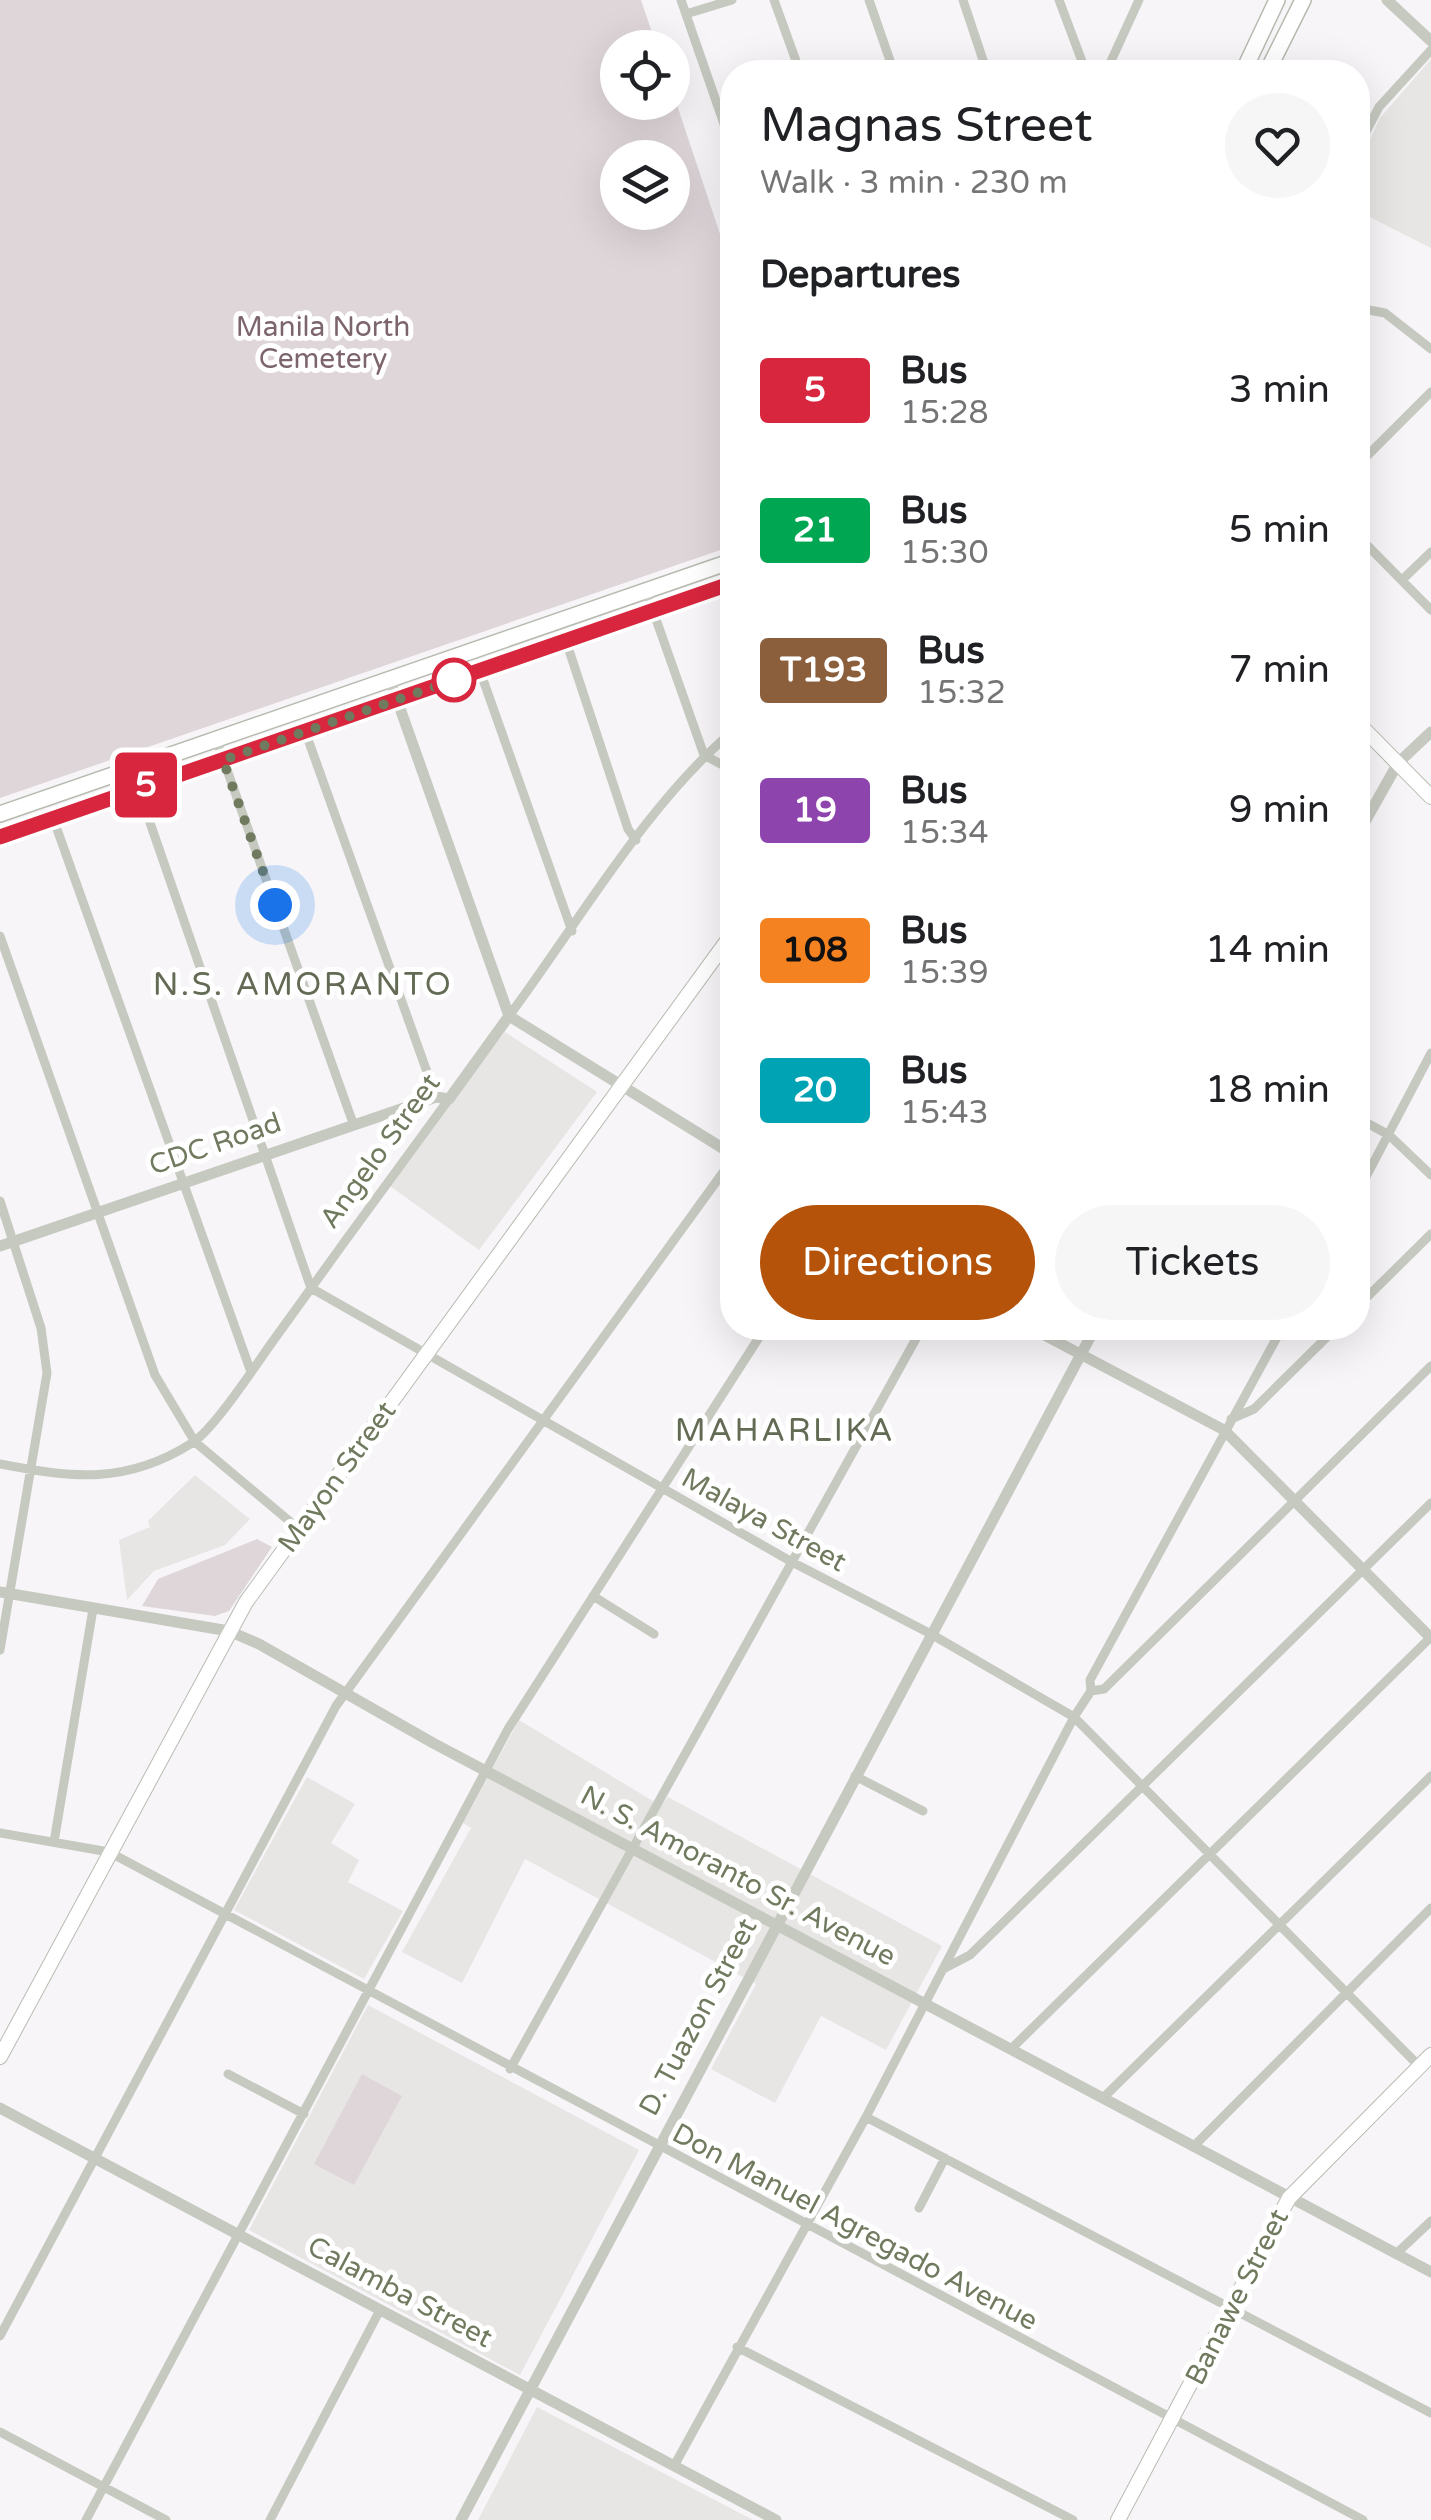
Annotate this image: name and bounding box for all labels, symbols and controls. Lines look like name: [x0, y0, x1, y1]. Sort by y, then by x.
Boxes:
map controls: [600, 30, 690, 230]
button: locate: [600, 30, 690, 120]
button: heart: [1225, 93, 1330, 198]
text: Magnas Street: [760, 97, 1093, 155]
button: layers: [600, 140, 690, 230]
text: Walk · 3 min · 230 m: [760, 164, 1068, 202]
text: Departures: [760, 252, 961, 298]
park label: Manila North Cemetery: [236, 310, 410, 376]
text: Bus: [900, 348, 967, 394]
text: 3 min: [1229, 367, 1330, 413]
text: 5: [804, 369, 826, 411]
text: 15:28: [900, 394, 989, 432]
text: Bus: [900, 488, 967, 534]
text: 5 min: [1229, 507, 1330, 553]
text: 21: [793, 509, 837, 551]
text: 15:30: [900, 534, 989, 572]
text: Bus: [917, 628, 985, 674]
text: 7 min: [1229, 647, 1330, 693]
text: T193: [780, 649, 867, 691]
unlabelled marker: [433, 659, 475, 701]
text: 15:32: [917, 674, 1006, 712]
line badge: 5: [114, 752, 178, 818]
text: 5: [135, 764, 157, 806]
text: Bus: [900, 768, 967, 814]
text: 9 min: [1229, 787, 1330, 833]
text: 19: [793, 789, 837, 831]
text: 15:34: [900, 814, 989, 852]
your location: [250, 880, 300, 930]
text: Bus: [900, 908, 967, 954]
text: 14 min: [1205, 927, 1330, 973]
text: 108: [782, 929, 848, 971]
text: 15:39: [900, 954, 989, 992]
district label: N.S. AMORANTO: [153, 966, 453, 1004]
text: Bus: [900, 1048, 967, 1094]
street label: Angelo Street: [313, 1067, 448, 1235]
text: 18 min: [1205, 1067, 1330, 1113]
text: 20: [793, 1069, 837, 1111]
text: 15:43: [900, 1094, 989, 1132]
street label: CDC Road: [144, 1106, 286, 1182]
button: Directions: [760, 1205, 1035, 1320]
button: Tickets: [1055, 1205, 1330, 1320]
street label: Mayon Street: [271, 1394, 403, 1559]
district label: MAHARLIKA: [675, 1412, 895, 1450]
street label: Malaya Street: [676, 1461, 853, 1579]
street label: N. S. Amoranto Sr. Avenue: [575, 1778, 901, 1974]
street label: D. Tuazon Street: [632, 1912, 764, 2121]
street label: Don Manuel Agregado Avenue: [667, 2116, 1043, 2338]
street label: Banawe Street: [1178, 2203, 1296, 2391]
street label: Calamba Street: [302, 2229, 498, 2355]

